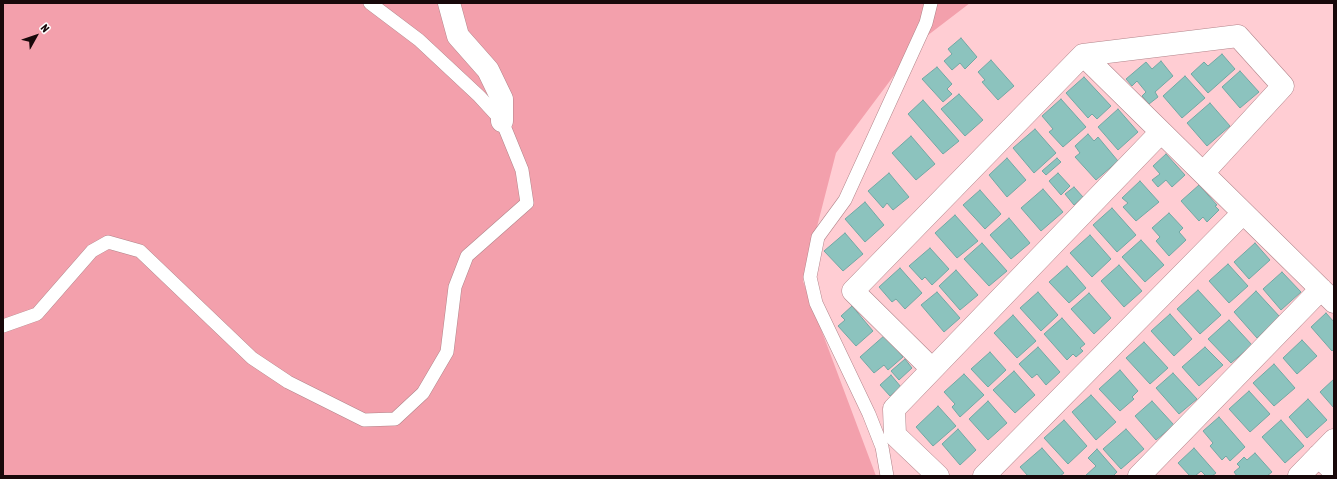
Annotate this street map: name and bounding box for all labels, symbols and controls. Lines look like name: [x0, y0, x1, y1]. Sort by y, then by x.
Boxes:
north arrow: [16, 16, 56, 56]
text: N: [39, 22, 52, 35]

